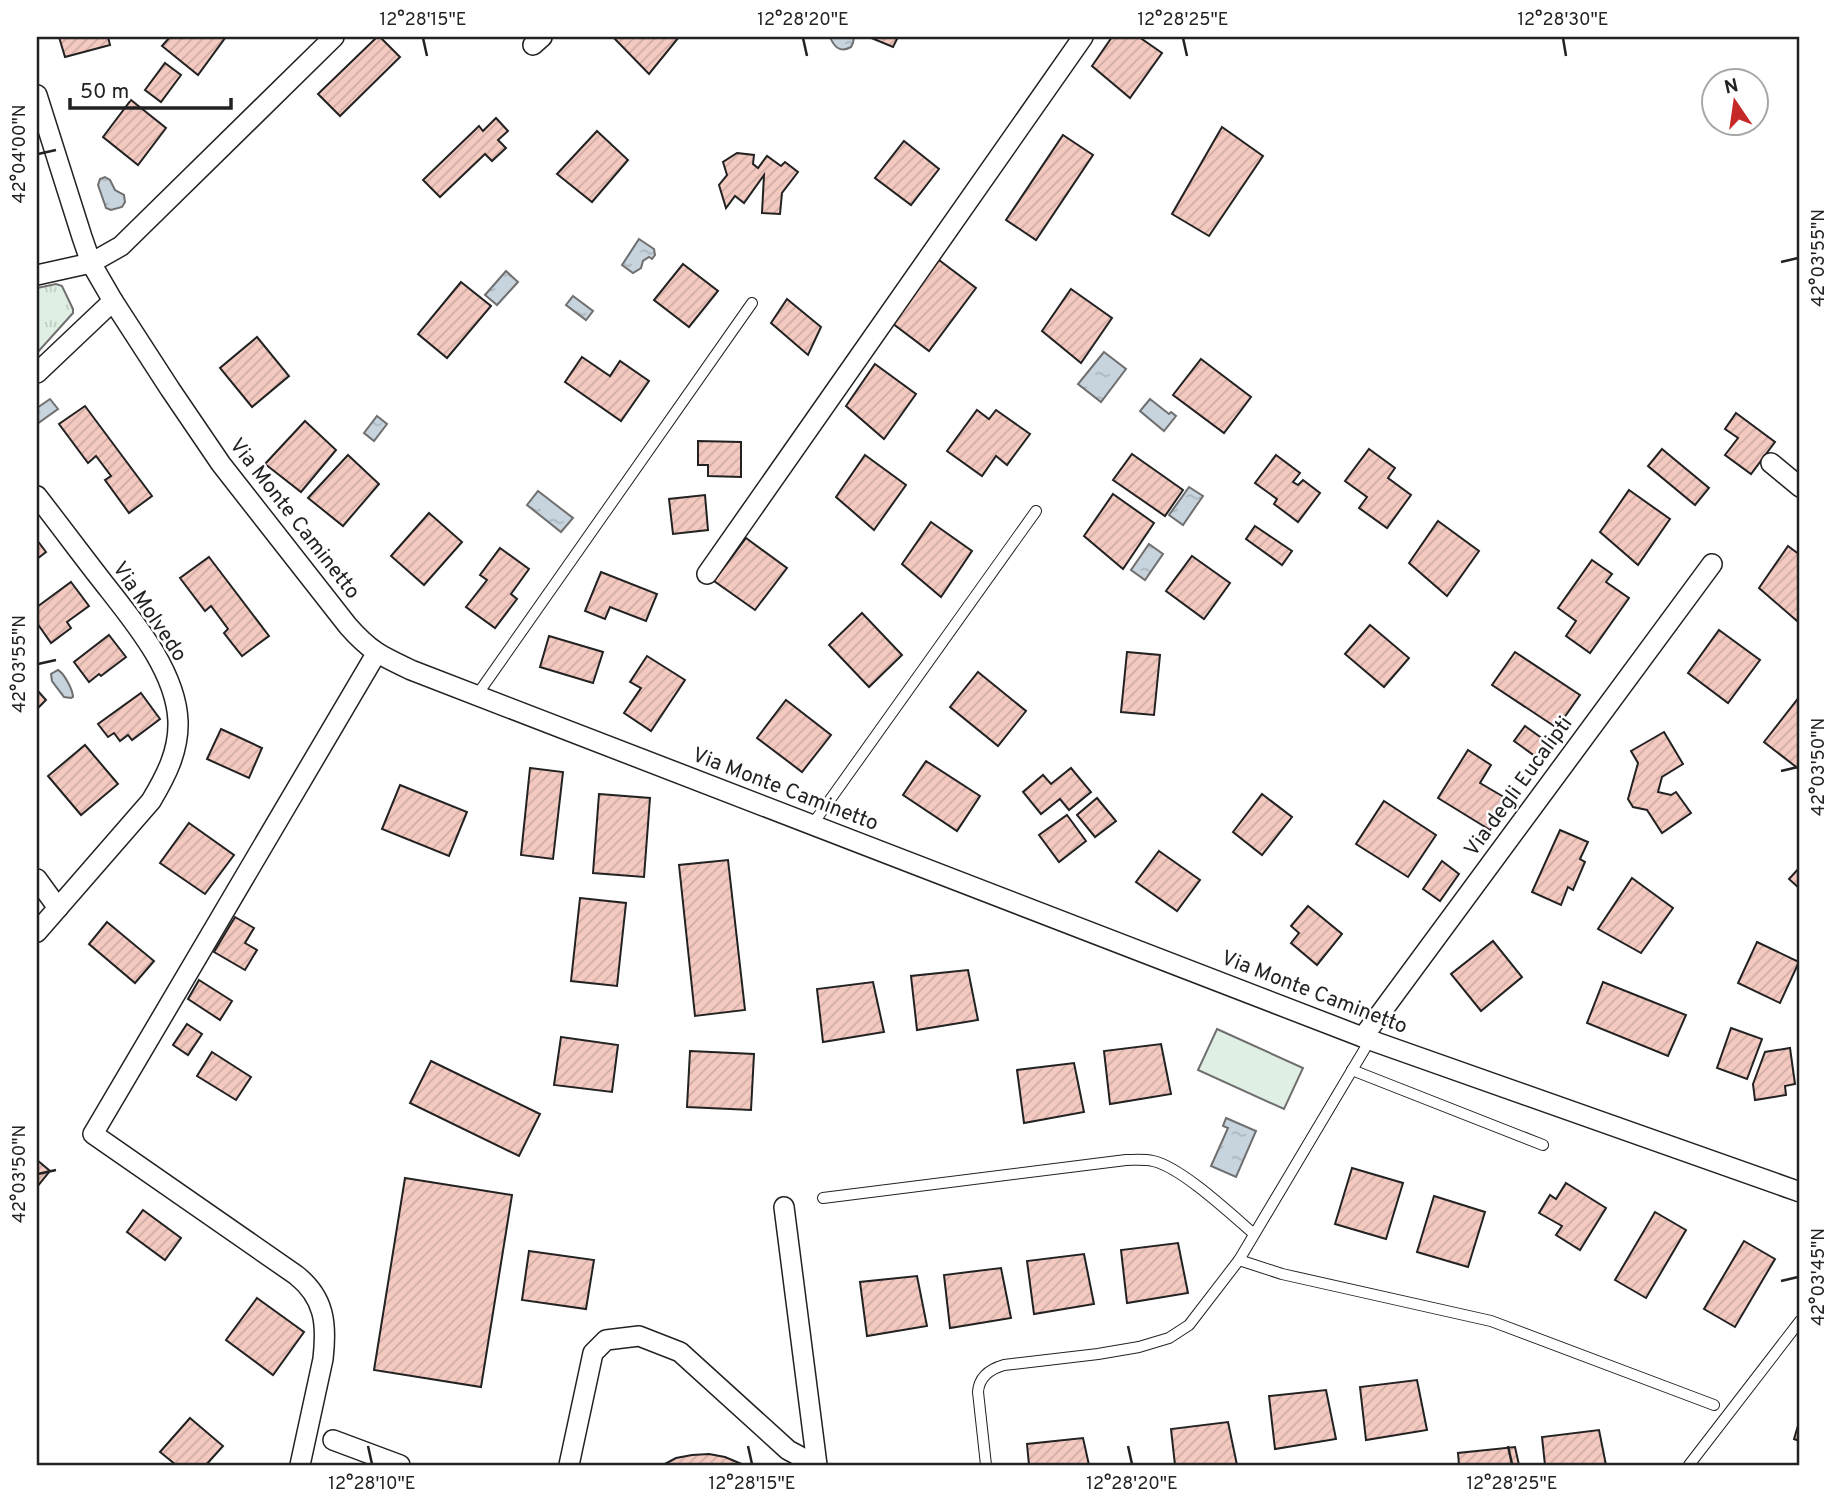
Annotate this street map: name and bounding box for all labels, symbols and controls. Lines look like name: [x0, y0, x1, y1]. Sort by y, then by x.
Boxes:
text: 12°28'15"E: [380, 9, 466, 32]
text: 12°28'20"E: [757, 9, 849, 32]
text: 12°28'25"E: [1137, 9, 1229, 32]
text: 12°28'30"E: [1517, 9, 1609, 32]
scale bar: [70, 66, 231, 110]
north arrow: [1700, 66, 1770, 136]
text: N: [1722, 74, 1741, 101]
text: 50 m: [80, 79, 129, 106]
text: 42°04'00"N: [9, 104, 32, 204]
text: 42°03'55"N: [1808, 209, 1831, 307]
street label: Via Monte Caminetto: [223, 433, 365, 605]
street label: Via Molvedo: [106, 557, 192, 667]
text: 42°03'55"N: [9, 615, 32, 713]
street label: Via degli Eucalipti: [1459, 711, 1579, 863]
text: 42°03'50"N: [1808, 718, 1831, 816]
street label: Via Monte Caminetto: [688, 742, 882, 838]
street label: Via Monte Caminetto: [1217, 945, 1411, 1041]
text: 42°03'50"N: [9, 1125, 32, 1223]
text: 42°03'45"N: [1808, 1228, 1831, 1326]
text: 12°28'10"E: [328, 1473, 416, 1496]
text: 12°28'15"E: [709, 1473, 795, 1496]
text: 12°28'20"E: [1086, 1473, 1178, 1496]
text: 12°28'25"E: [1466, 1473, 1558, 1496]

